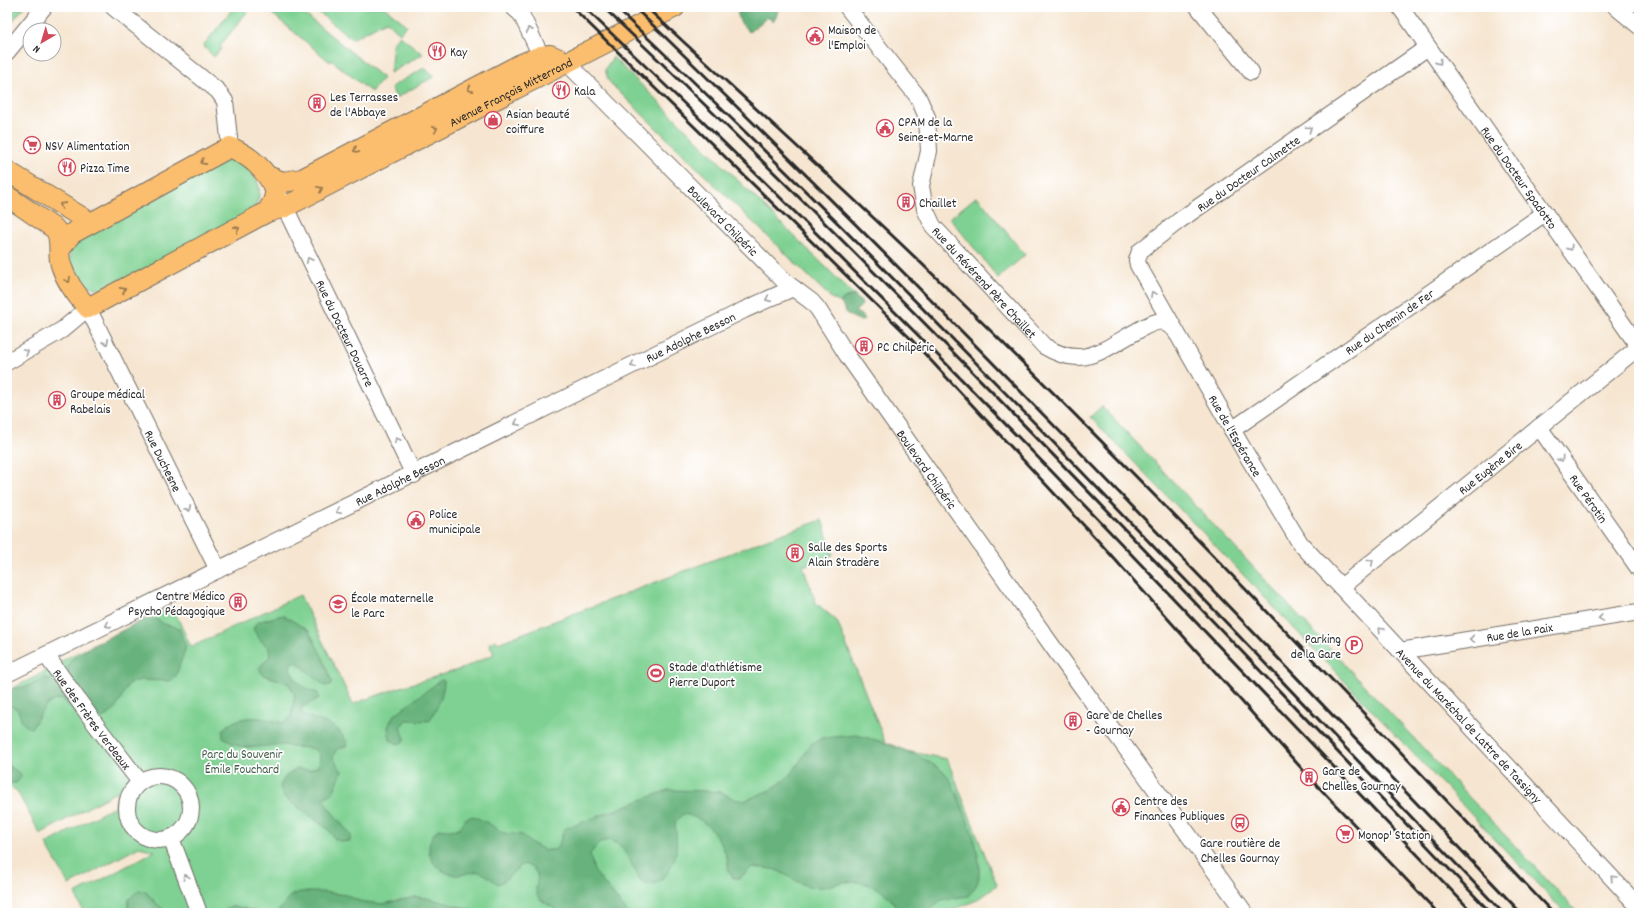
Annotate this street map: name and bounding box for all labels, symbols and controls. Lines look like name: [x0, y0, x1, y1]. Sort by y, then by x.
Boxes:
north arrow: [22, 22, 62, 62]
place label: Maison de l'Emploi: [828, 22, 876, 56]
public building icon: Maison de l'Emploi: [805, 26, 825, 46]
one-way arrow: [526, 27, 534, 34]
text: N: [30, 40, 44, 56]
restaurant icon: Kay: [427, 41, 447, 61]
place label: Kay: [450, 44, 468, 63]
street label: Avenue François Mitterrand: [446, 54, 577, 133]
one-way arrow: [1434, 57, 1441, 64]
restaurant icon: Kala: [551, 80, 571, 100]
place label: Kala: [574, 83, 596, 102]
one-way arrow: [467, 84, 475, 92]
place label: Les Terrasses de l'Abbaye: [330, 89, 398, 123]
building icon: Les Terrasses de l'Abbaye: [307, 93, 327, 113]
place label: Asian beauté coiffure: [506, 106, 570, 140]
shop icon: Asian beauté coiffure: [483, 110, 503, 130]
place label: CPAM de la Seine-et-Marne: [898, 114, 974, 148]
public building icon: CPAM de la Seine-et-Marne: [875, 118, 895, 138]
street label: Rue du Docteur Spadotto: [1475, 123, 1561, 234]
one-way arrow: [431, 127, 438, 134]
one-way arrow: [1305, 127, 1312, 134]
street label: Rue du Docteur Calmette: [1194, 132, 1305, 218]
supermarket icon: NSV Alimentation: [22, 135, 42, 155]
place label: NSV Alimentation: [45, 138, 129, 157]
one-way arrow: [353, 146, 360, 153]
restaurant icon: Pizza Time: [57, 157, 77, 177]
one-way arrow: [200, 157, 208, 164]
place label: Pizza Time: [80, 160, 130, 179]
street label: Boulevard Chilpéric: [682, 182, 761, 262]
one-way arrow: [315, 186, 323, 194]
building icon: Chaillet: [896, 192, 916, 212]
place label: Chaillet: [919, 195, 957, 214]
one-way arrow: [59, 203, 66, 210]
street label: Rue du Révérend Père Chaillet: [926, 223, 1040, 344]
one-way arrow: [233, 226, 241, 233]
one-way arrow: [1565, 244, 1573, 251]
one-way arrow: [306, 257, 314, 264]
one-way arrow: [64, 276, 71, 283]
street label: Rue du Docteur Douarre: [309, 277, 377, 391]
street label: Rue du Chemin de Fer: [1342, 285, 1439, 361]
one-way arrow: [119, 287, 126, 294]
one-way arrow: [1151, 291, 1158, 298]
one-way arrow: [765, 294, 773, 302]
street label: Rue Adolphe Besson: [643, 309, 740, 369]
building icon: PC Chilpéric: [854, 336, 874, 356]
one-way arrow: [101, 338, 109, 346]
place label: PC Chilpéric: [877, 339, 934, 358]
one-way arrow: [21, 349, 29, 356]
one-way arrow: [630, 360, 638, 368]
place label: Groupe médical Rabelais: [70, 386, 145, 420]
building icon: Groupe médical Rabelais: [47, 390, 67, 410]
street label: Rue de l'Espérance: [1202, 392, 1265, 482]
one-way arrow: [514, 418, 521, 426]
street label: Rue Duchesne: [138, 427, 185, 496]
street label: Boulevard Chilpéric: [890, 427, 960, 514]
one-way arrow: [394, 436, 402, 444]
street label: Rue Eugène Bire: [1455, 437, 1528, 501]
street label: Rue Adolphe Besson: [353, 452, 449, 513]
one-way arrow: [1556, 455, 1564, 462]
street label: Rue Pérotin: [1563, 471, 1611, 528]
one-way arrow: [183, 505, 191, 512]
one-way arrow: [334, 506, 342, 514]
place label: Police municipale: [429, 506, 481, 540]
public building icon: Police municipale: [406, 510, 426, 530]
place label: Salle des Sports Alain Stradère: [808, 539, 888, 573]
building icon: Salle des Sports Alain Stradère: [785, 543, 805, 563]
one-way arrow: [1367, 560, 1374, 567]
place label: Centre Médico Psycho Pédagogique: [128, 588, 225, 622]
place label: École maternelle le Parc: [351, 590, 434, 624]
building icon: Centre Médico Psycho Pédagogique: [228, 592, 248, 612]
school or university icon: École maternelle le Parc: [328, 594, 348, 614]
one-way arrow: [1597, 613, 1604, 622]
street label: Rue de la Paix: [1485, 619, 1555, 649]
one-way arrow: [105, 620, 113, 628]
one-way arrow: [1378, 627, 1385, 634]
place label: Parking de la Gare: [1291, 631, 1341, 665]
one-way arrow: [1469, 634, 1475, 643]
parking icon: Parking de la Gare: [1344, 635, 1364, 655]
street label: Avenue du Maréchal de Lattre de Tassigny: [1390, 645, 1546, 809]
place label: Stade d'athlétisme Pierre Duport: [669, 659, 762, 693]
sports icon: Stade d'athlétisme Pierre Duport: [646, 663, 666, 683]
street label: Rue des Frères Verdeaux: [47, 666, 134, 775]
place label: Gare de Chelles - Gournay: [1086, 707, 1162, 741]
building icon: Gare de Chelles - Gournay: [1063, 711, 1083, 731]
park label: Parc du Souvenir Émile Fouchard: [201, 746, 283, 780]
place label: Gare de Chelles Gournay: [1322, 763, 1401, 797]
building icon: Gare de Chelles Gournay: [1299, 767, 1319, 787]
place label: Centre des Finances Publiques: [1134, 793, 1225, 827]
public building icon: Centre des Finances Publiques: [1111, 797, 1131, 817]
bus stop icon: Gare routière de Chelles Gournay: [1230, 813, 1250, 833]
supermarket icon: Monop' Station: [1335, 824, 1355, 844]
place label: Monop' Station: [1358, 827, 1430, 846]
place label: Gare routière de Chelles Gournay: [1200, 835, 1281, 869]
one-way arrow: [182, 873, 190, 880]
one-way arrow: [1610, 875, 1617, 883]

